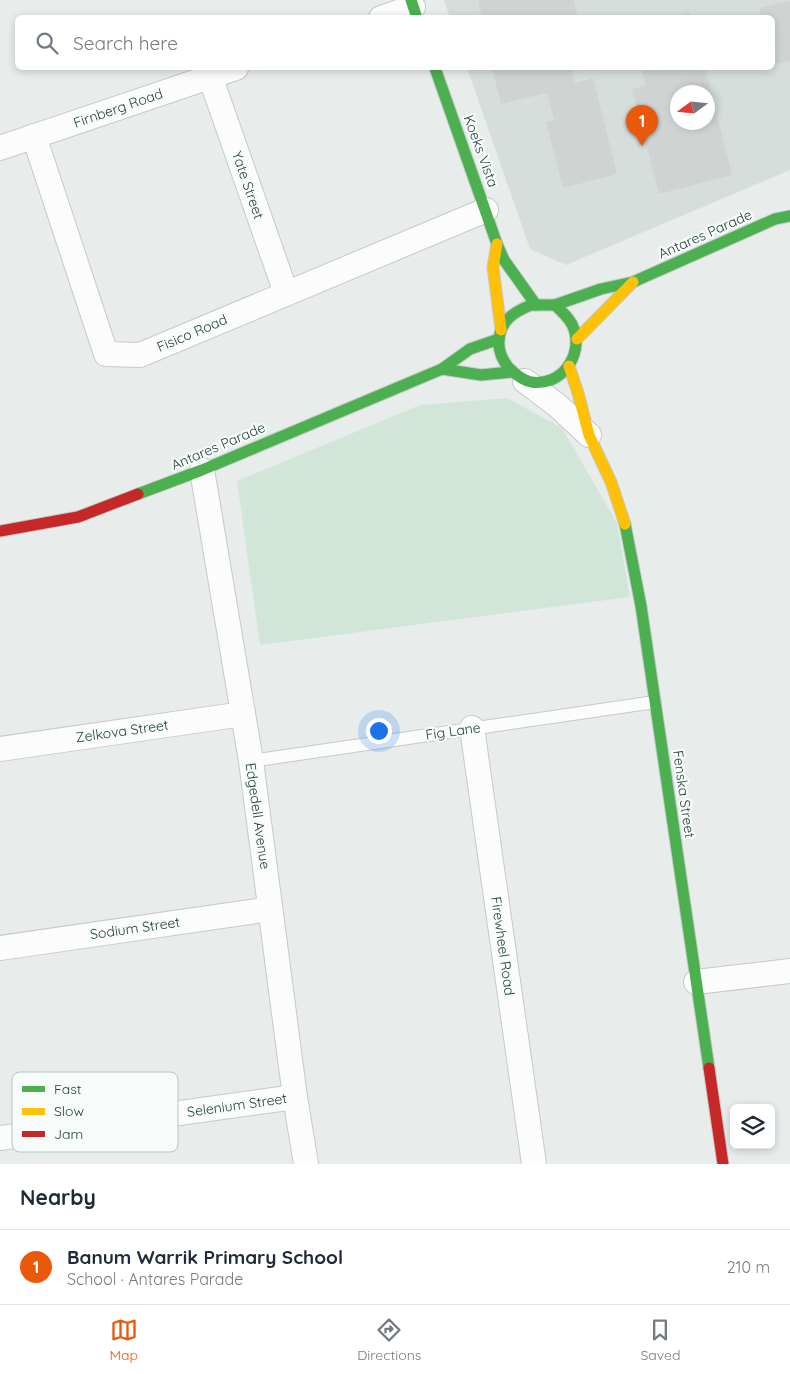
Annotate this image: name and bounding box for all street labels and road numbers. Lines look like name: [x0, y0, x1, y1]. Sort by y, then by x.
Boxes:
street label: Firnberg Road: [71, 84, 165, 132]
street label: Koeks Vista: [460, 112, 502, 190]
street label: Yate Street: [228, 149, 268, 222]
street label: Antares Parade: [655, 205, 755, 263]
street label: Fisico Road: [154, 310, 230, 356]
street label: Antares Parade: [168, 418, 268, 474]
street label: Zelkova Street: [74, 716, 170, 746]
street label: Fig Lane: [424, 718, 482, 744]
street label: Fenska Street: [669, 749, 699, 839]
street label: Edgedell Avenue: [242, 762, 274, 870]
street label: Firewheel Road: [487, 895, 519, 997]
street label: Sodium Street: [89, 913, 181, 943]
street label: Selenium Street: [186, 1089, 288, 1121]

